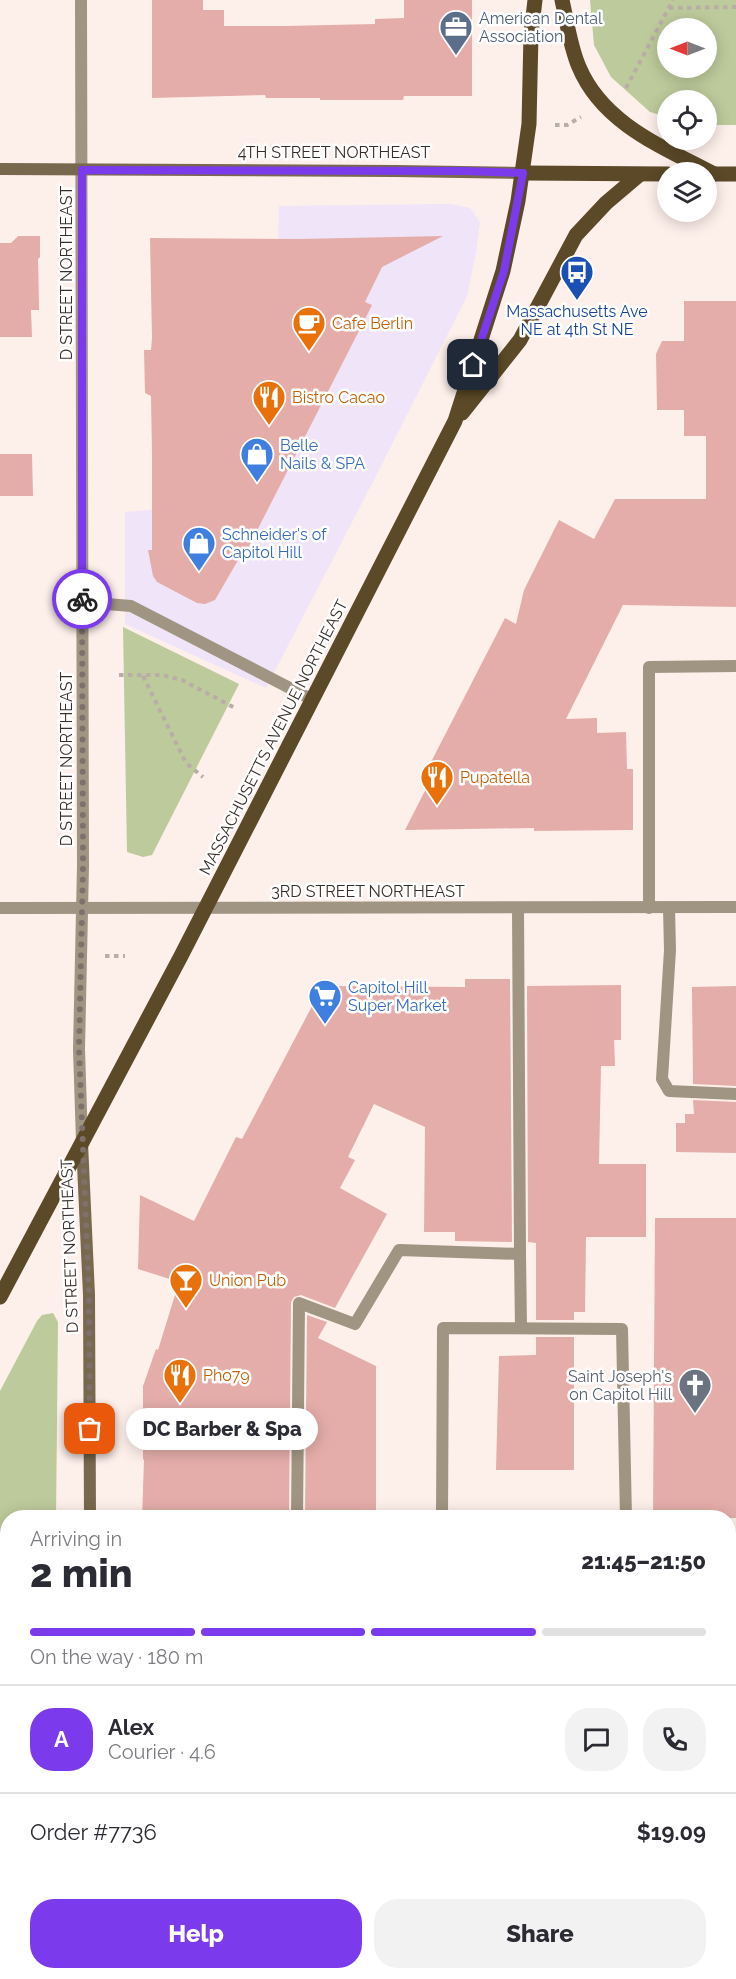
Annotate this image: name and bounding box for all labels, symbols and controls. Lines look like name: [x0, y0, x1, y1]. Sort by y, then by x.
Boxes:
office icon: American Dental Association: [438, 9, 474, 56]
place label: American Dental Association: [479, 9, 603, 46]
north arrow: [657, 18, 717, 78]
map controls: [657, 18, 717, 222]
button: locate: [657, 90, 717, 150]
street label: 4TH STREET NORTHEAST: [238, 143, 430, 162]
button: layers: [657, 162, 717, 222]
street label: D STREET NORTHEAST: [57, 186, 76, 360]
bus stop icon: Massachusetts Ave NE at 4th St NE: [559, 254, 595, 301]
place label: Massachusetts Ave NE at 4th St NE: [506, 302, 648, 339]
cafe icon: Cafe Berlin: [291, 305, 327, 352]
place label: Cafe Berlin: [332, 314, 413, 333]
pin: [447, 339, 498, 390]
icon: home: [456, 348, 489, 381]
restaurant icon: Bistro Cacao: [251, 379, 287, 426]
place label: Bistro Cacao: [292, 388, 385, 407]
shop icon: Belle Nails & SPA: [239, 436, 275, 483]
place label: Belle Nails & SPA: [280, 436, 365, 473]
shop icon: Schneider's of Capitol Hill: [181, 525, 217, 572]
place label: Schneider's of Capitol Hill: [222, 525, 327, 562]
courier: [52, 569, 112, 629]
icon: bike: [66, 583, 99, 616]
street label: MASSACHUSETTS AVENUE NORTHEAST: [195, 596, 352, 878]
street label: D STREET NORTHEAST: [57, 672, 76, 846]
restaurant icon: Pupatella: [419, 759, 455, 806]
place label: Pupatella: [460, 768, 530, 787]
street label: 3RD STREET NORTHEAST: [271, 882, 465, 901]
supermarket icon: Capitol Hill Super Market: [307, 978, 343, 1025]
place label: Capitol Hill Super Market: [348, 978, 447, 1015]
street label: D STREET NORTHEAST: [57, 1158, 82, 1333]
bar icon: Union Pub: [168, 1262, 204, 1309]
place label: Union Pub: [209, 1271, 286, 1290]
restaurant icon: Pho79: [162, 1357, 198, 1404]
place label: Pho79: [203, 1366, 250, 1385]
place label: Saint Joseph's on Capitol Hill: [568, 1367, 673, 1404]
church icon: Saint Joseph's on Capitol Hill: [677, 1367, 713, 1414]
pin: [64, 1403, 115, 1454]
callout: DC Barber & Spa: [126, 1408, 318, 1450]
icon: bag: [73, 1412, 106, 1445]
text: DC Barber & Spa: [142, 1417, 302, 1441]
text: Arriving in: [30, 1527, 122, 1551]
text: 21:45–21:50: [581, 1548, 706, 1574]
text: 2 min: [30, 1550, 133, 1596]
text: On the way · 180 m: [30, 1645, 203, 1669]
button: chat: [565, 1708, 628, 1771]
button: phone: [643, 1708, 706, 1771]
text: Alex: [108, 1714, 154, 1740]
text: A: [54, 1726, 69, 1752]
text: Courier · 4.6: [108, 1740, 216, 1764]
text: Order #7736: [30, 1819, 157, 1845]
text: $19.09: [637, 1819, 706, 1845]
button: Help: [30, 1899, 362, 1968]
button: Share: [374, 1899, 706, 1968]

